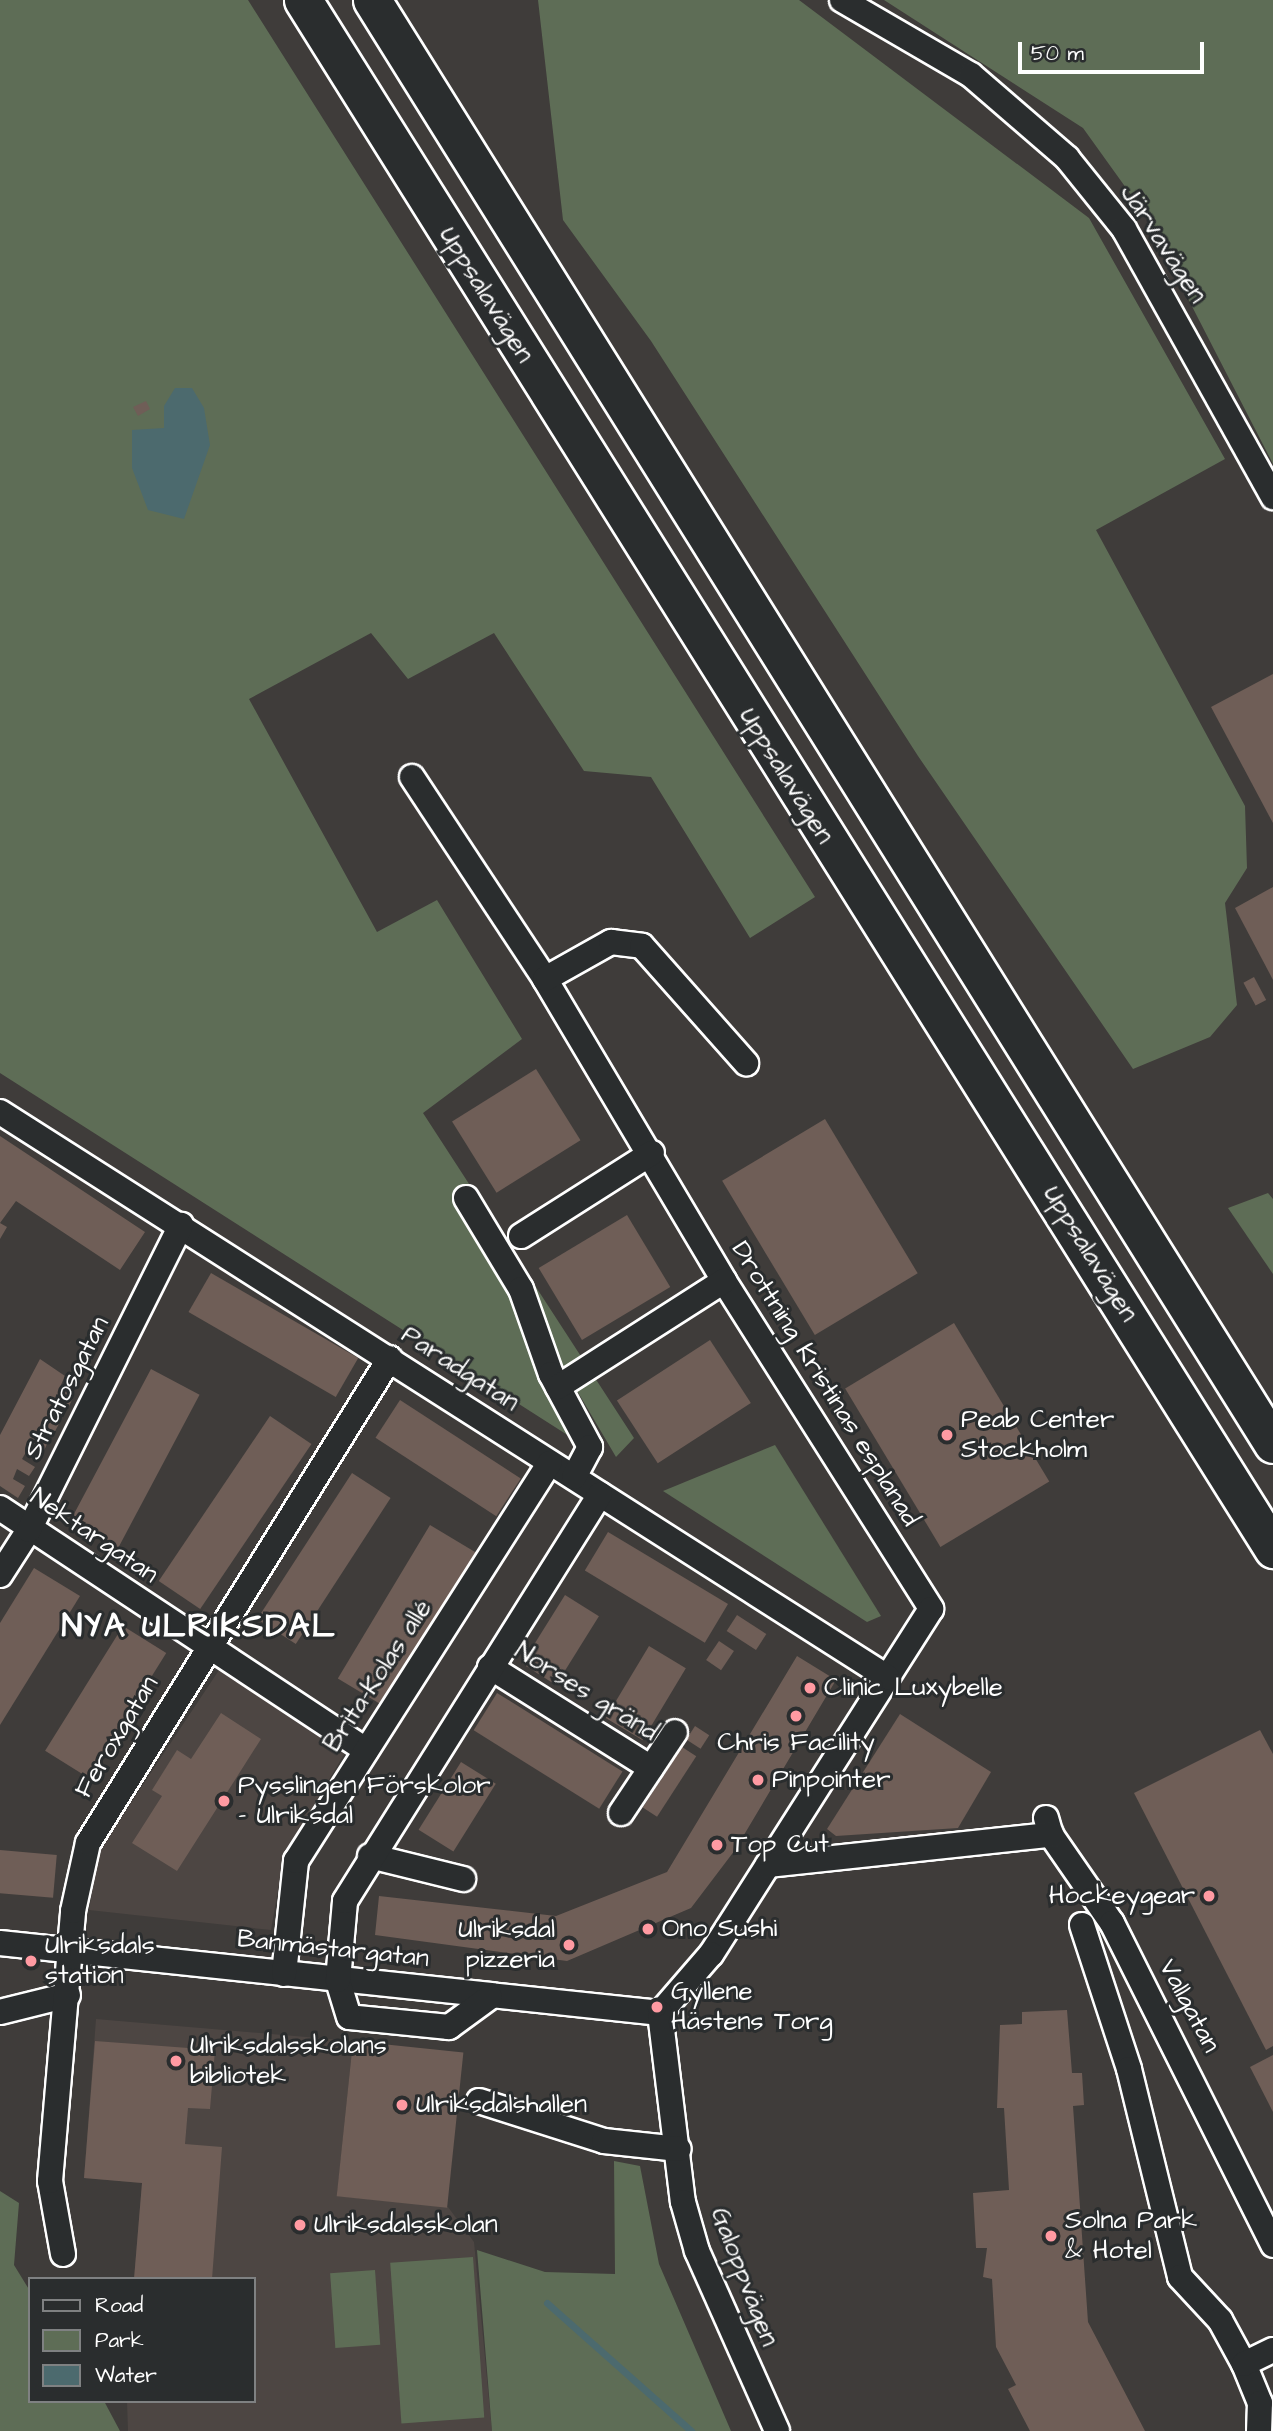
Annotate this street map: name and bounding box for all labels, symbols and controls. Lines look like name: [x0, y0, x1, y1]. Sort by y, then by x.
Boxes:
scale bar: [1021, 28, 1206, 72]
text: 50 m: [1031, 39, 1084, 68]
street label: Järvavägen: [1113, 179, 1213, 309]
street label: Uppsalavägen: [432, 221, 540, 369]
street label: Uppsalavägen: [732, 702, 840, 850]
street label: Uppsalavägen: [1036, 1180, 1144, 1328]
street label: Drottning Kristinas esplanad: [724, 1236, 926, 1532]
street label: Stratosgatan: [18, 1311, 116, 1465]
street label: Paradgatan: [395, 1319, 525, 1419]
place label: Peab Center Stockholm: [961, 1404, 1114, 1466]
marker: Peab Center Stockholm: [939, 1427, 955, 1443]
street label: Nektargatan: [24, 1482, 164, 1590]
street label: Brita-Kolas allé: [317, 1594, 439, 1758]
district label: NYA ULRIKSDAL: [63, 1607, 335, 1647]
street label: Norses gränd: [509, 1636, 663, 1748]
street label: Feroxgatan: [68, 1670, 166, 1804]
place label: Clinic Luxybelle: [824, 1672, 1003, 1704]
marker: Clinic Luxybelle: [802, 1680, 818, 1696]
marker: Chris Facility: [788, 1708, 804, 1724]
place label: Chris Facility: [717, 1727, 875, 1759]
place label: Pinpointer: [772, 1764, 890, 1796]
place label: Pysslingen Förskolor - Ulriksdal: [238, 1770, 491, 1831]
marker: Pinpointer: [750, 1772, 766, 1788]
marker: Pysslingen Förskolor - Ulriksdal: [216, 1793, 232, 1809]
place label: Top Cut: [731, 1829, 829, 1861]
marker: Top Cut: [709, 1837, 725, 1853]
place label: Hockeygear: [1049, 1880, 1195, 1912]
marker: Hockeygear: [1201, 1888, 1217, 1904]
place label: Ono Sushi: [662, 1913, 777, 1945]
place label: Ulriksdal pizzeria: [458, 1914, 555, 1976]
marker: Ono Sushi: [640, 1921, 656, 1937]
street label: Banmästargatan: [236, 1923, 430, 1975]
place label: Ulriksdals station: [45, 1930, 155, 1992]
marker: Ulriksdal pizzeria: [561, 1937, 577, 1953]
marker: Ulriksdals station: [23, 1953, 39, 1969]
street label: Vallgatan: [1151, 1954, 1227, 2058]
place label: Gyllene Hästens Torg: [671, 1976, 833, 2038]
marker: Gyllene Hästens Torg: [649, 1999, 665, 2015]
place label: Ulriksdalsskolans bibliotek: [190, 2030, 387, 2092]
marker: Ulriksdalsskolans bibliotek: [168, 2053, 184, 2069]
place label: Ulriksdalshallen: [416, 2089, 587, 2121]
marker: Ulriksdalshallen: [394, 2097, 410, 2113]
street label: Galoppvägen: [703, 2203, 785, 2351]
place label: Solna Park & Hotel: [1065, 2205, 1197, 2266]
place label: Ulriksdalsskolan: [314, 2209, 498, 2241]
marker: Ulriksdalsskolan: [292, 2217, 308, 2233]
marker: Solna Park & Hotel: [1043, 2228, 1059, 2244]
legend: [28, 2277, 256, 2403]
text: Road: [95, 2291, 143, 2320]
text: Park: [95, 2326, 144, 2355]
text: Water: [95, 2361, 157, 2390]

